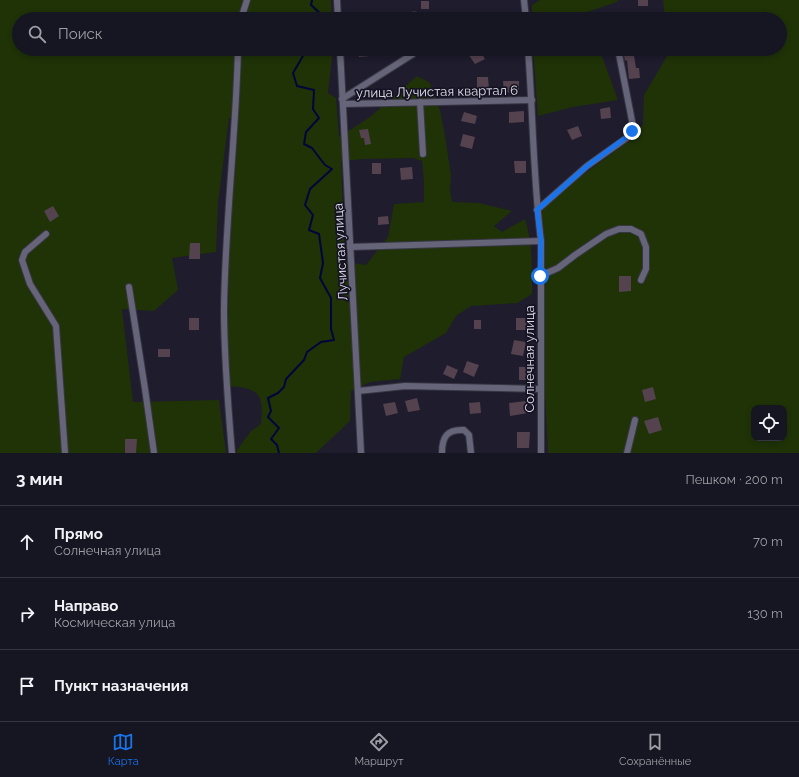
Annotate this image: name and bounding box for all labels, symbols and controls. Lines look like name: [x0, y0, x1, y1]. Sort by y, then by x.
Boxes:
search box: [12, 12, 787, 56]
icon: search: [26, 23, 48, 45]
text: Поиск: [58, 25, 103, 43]
street label: улица Лучистая квартал 6: [356, 83, 518, 100]
route end: [623, 122, 641, 140]
street label: Лучистая улица: [330, 203, 351, 301]
route start: [531, 267, 549, 285]
street label: Солнечная улица: [522, 305, 537, 413]
map controls: [751, 405, 787, 441]
button: locate: [751, 405, 787, 441]
text: 3 мин: [16, 469, 63, 489]
text: Пешком · 200 m: [685, 472, 783, 487]
text: Прямо: [54, 525, 103, 543]
icon: ahead: [16, 531, 38, 553]
text: 70 m: [753, 534, 783, 549]
text: Солнечная улица: [54, 543, 161, 558]
text: Направо: [54, 597, 118, 615]
icon: right: [16, 603, 38, 625]
text: 130 m: [747, 606, 783, 621]
text: Космическая улица: [54, 615, 175, 630]
icon: arrive: [16, 675, 38, 697]
text: Пункт назначения: [54, 677, 188, 695]
tab: Карта: [108, 731, 139, 768]
tab: Маршрут: [354, 731, 403, 768]
tab: Сохранённые: [619, 731, 691, 768]

